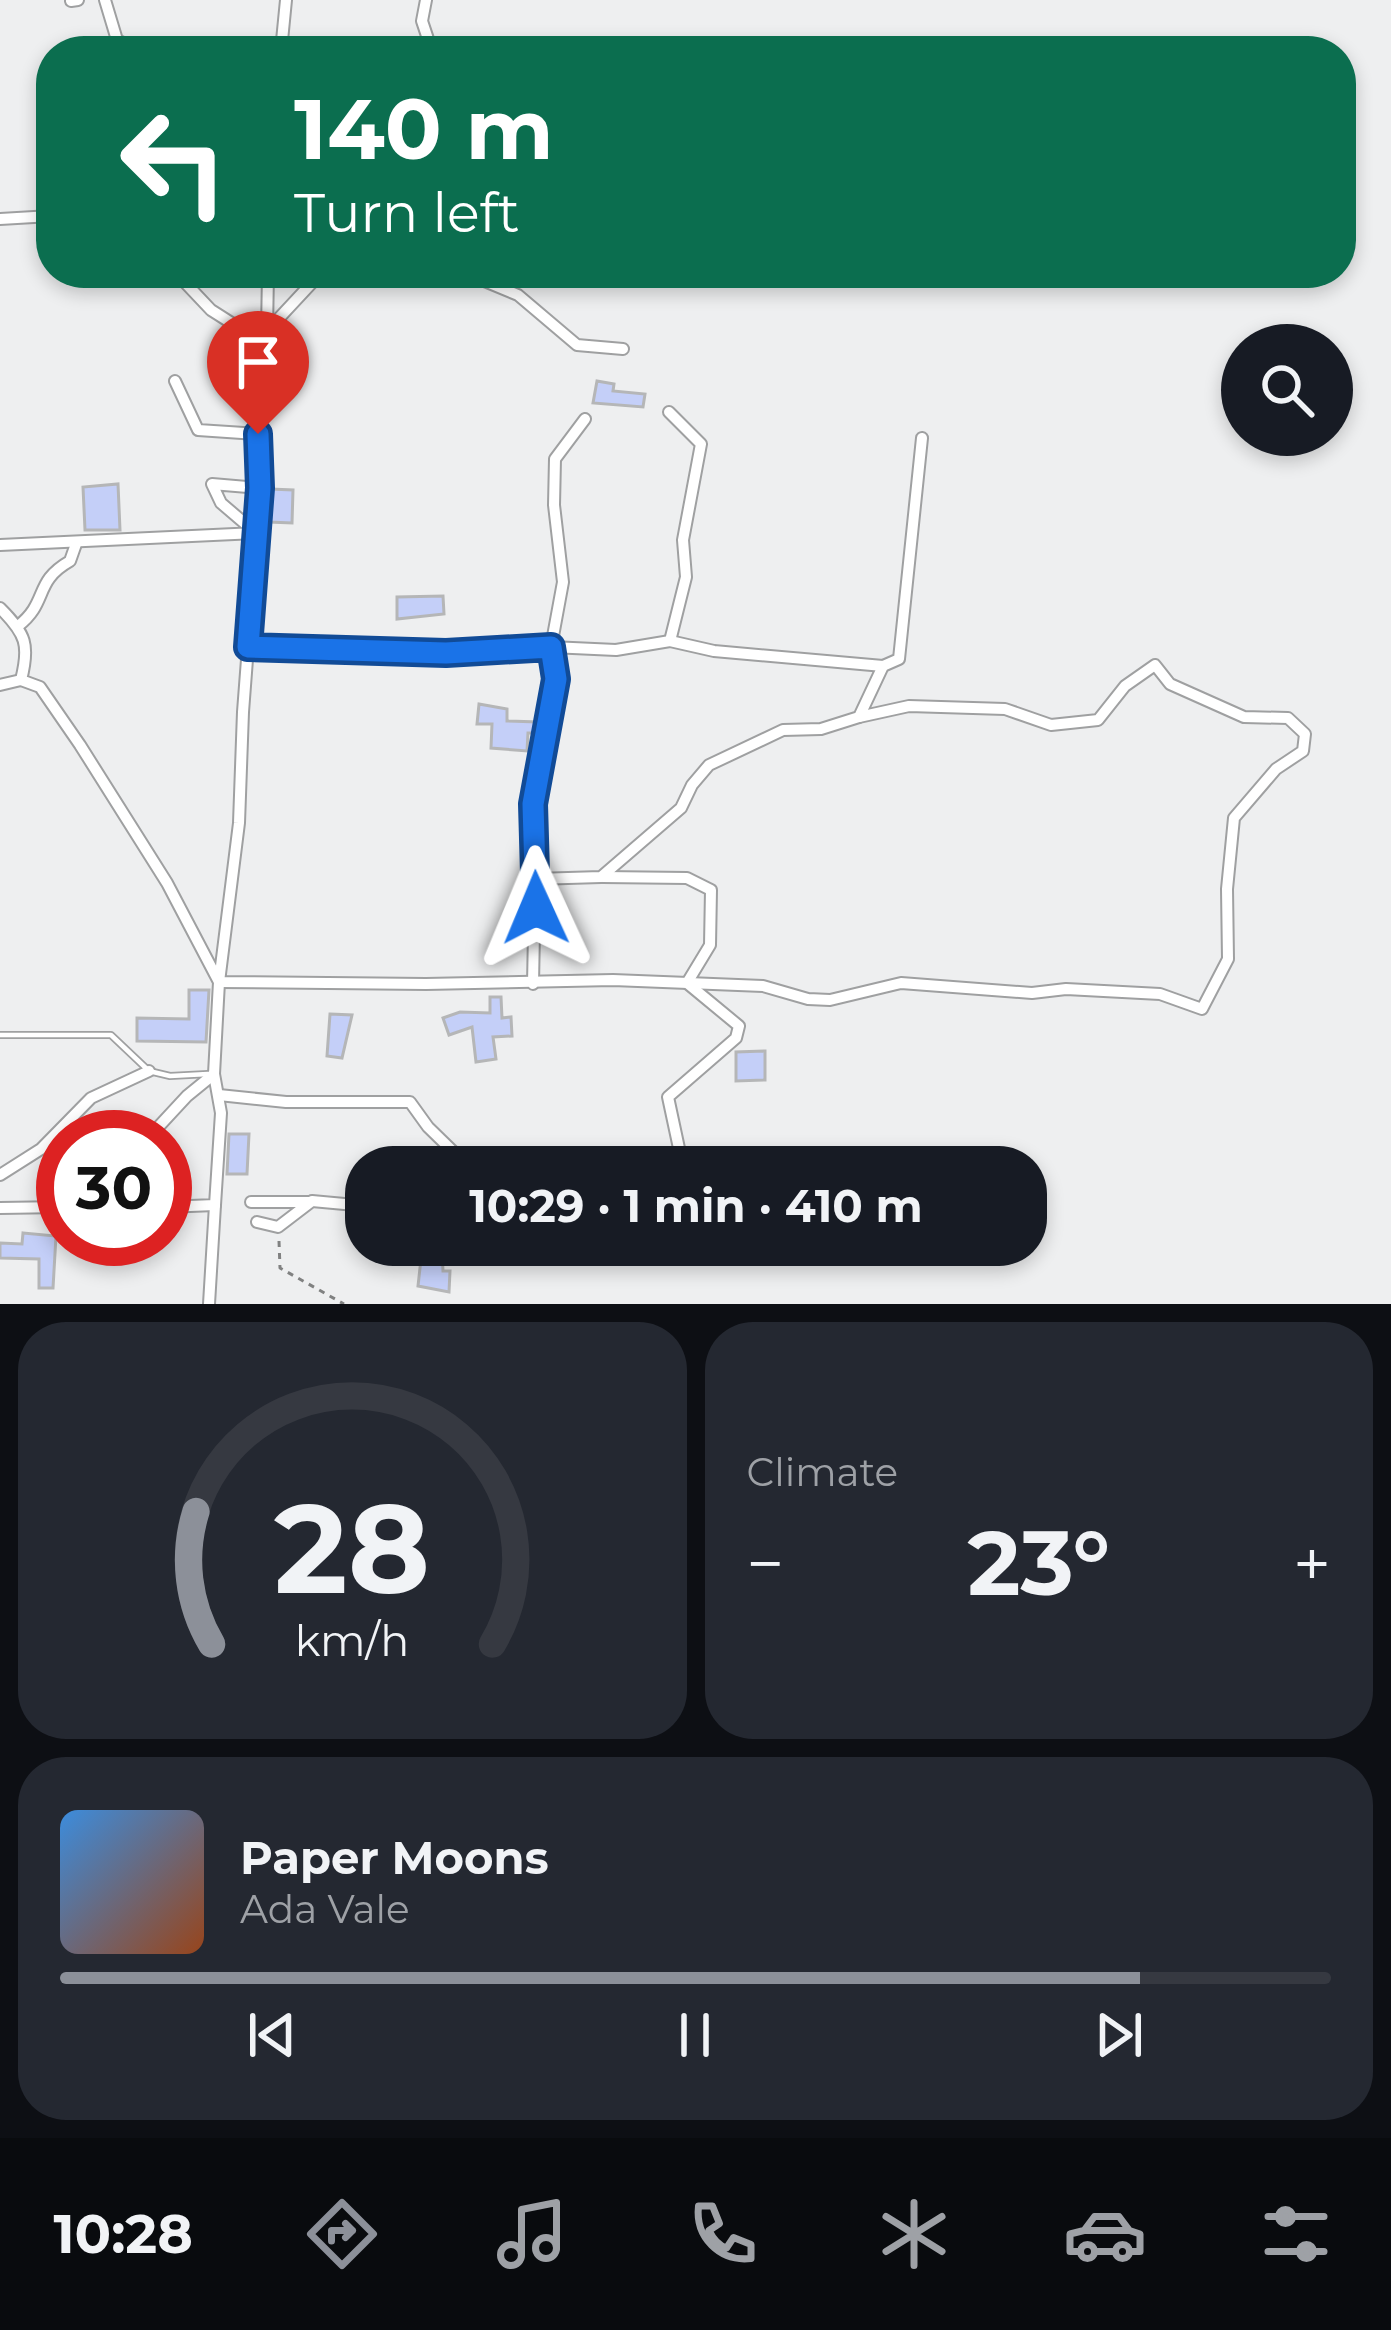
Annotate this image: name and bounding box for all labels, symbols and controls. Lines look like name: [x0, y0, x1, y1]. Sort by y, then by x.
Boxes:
text: 140 m: [294, 78, 554, 180]
icon: left: [96, 84, 252, 240]
text: Turn left: [294, 180, 520, 246]
pin: [207, 311, 309, 434]
map controls: [1221, 324, 1353, 456]
button: search: [1221, 324, 1353, 456]
icon: arrive: [225, 329, 291, 395]
position arrow: [473, 845, 599, 971]
speed limit sign: 30: [36, 1110, 192, 1266]
text: 10:29 · 1 min · 410 m: [469, 1178, 923, 1233]
text: Climate: [747, 1448, 898, 1496]
text: 28: [274, 1472, 430, 1624]
text: 23°: [967, 1508, 1110, 1618]
text: −: [747, 1523, 784, 1604]
text: +: [1293, 1523, 1331, 1604]
text: km/h: [295, 1613, 409, 1666]
text: Paper Moons: [240, 1830, 549, 1885]
text: Ada Vale: [240, 1885, 410, 1933]
icon: previous: [239, 2002, 305, 2068]
icon: pause: [662, 2002, 728, 2068]
icon: next: [1086, 2002, 1152, 2068]
icon: directions: [300, 2192, 384, 2276]
icon: music: [490, 2192, 574, 2276]
icon: phone: [681, 2192, 765, 2276]
icon: climate: [872, 2192, 956, 2276]
icon: car: [1063, 2192, 1147, 2276]
icon: filters: [1254, 2192, 1338, 2276]
text: 10:28: [53, 2201, 193, 2267]

